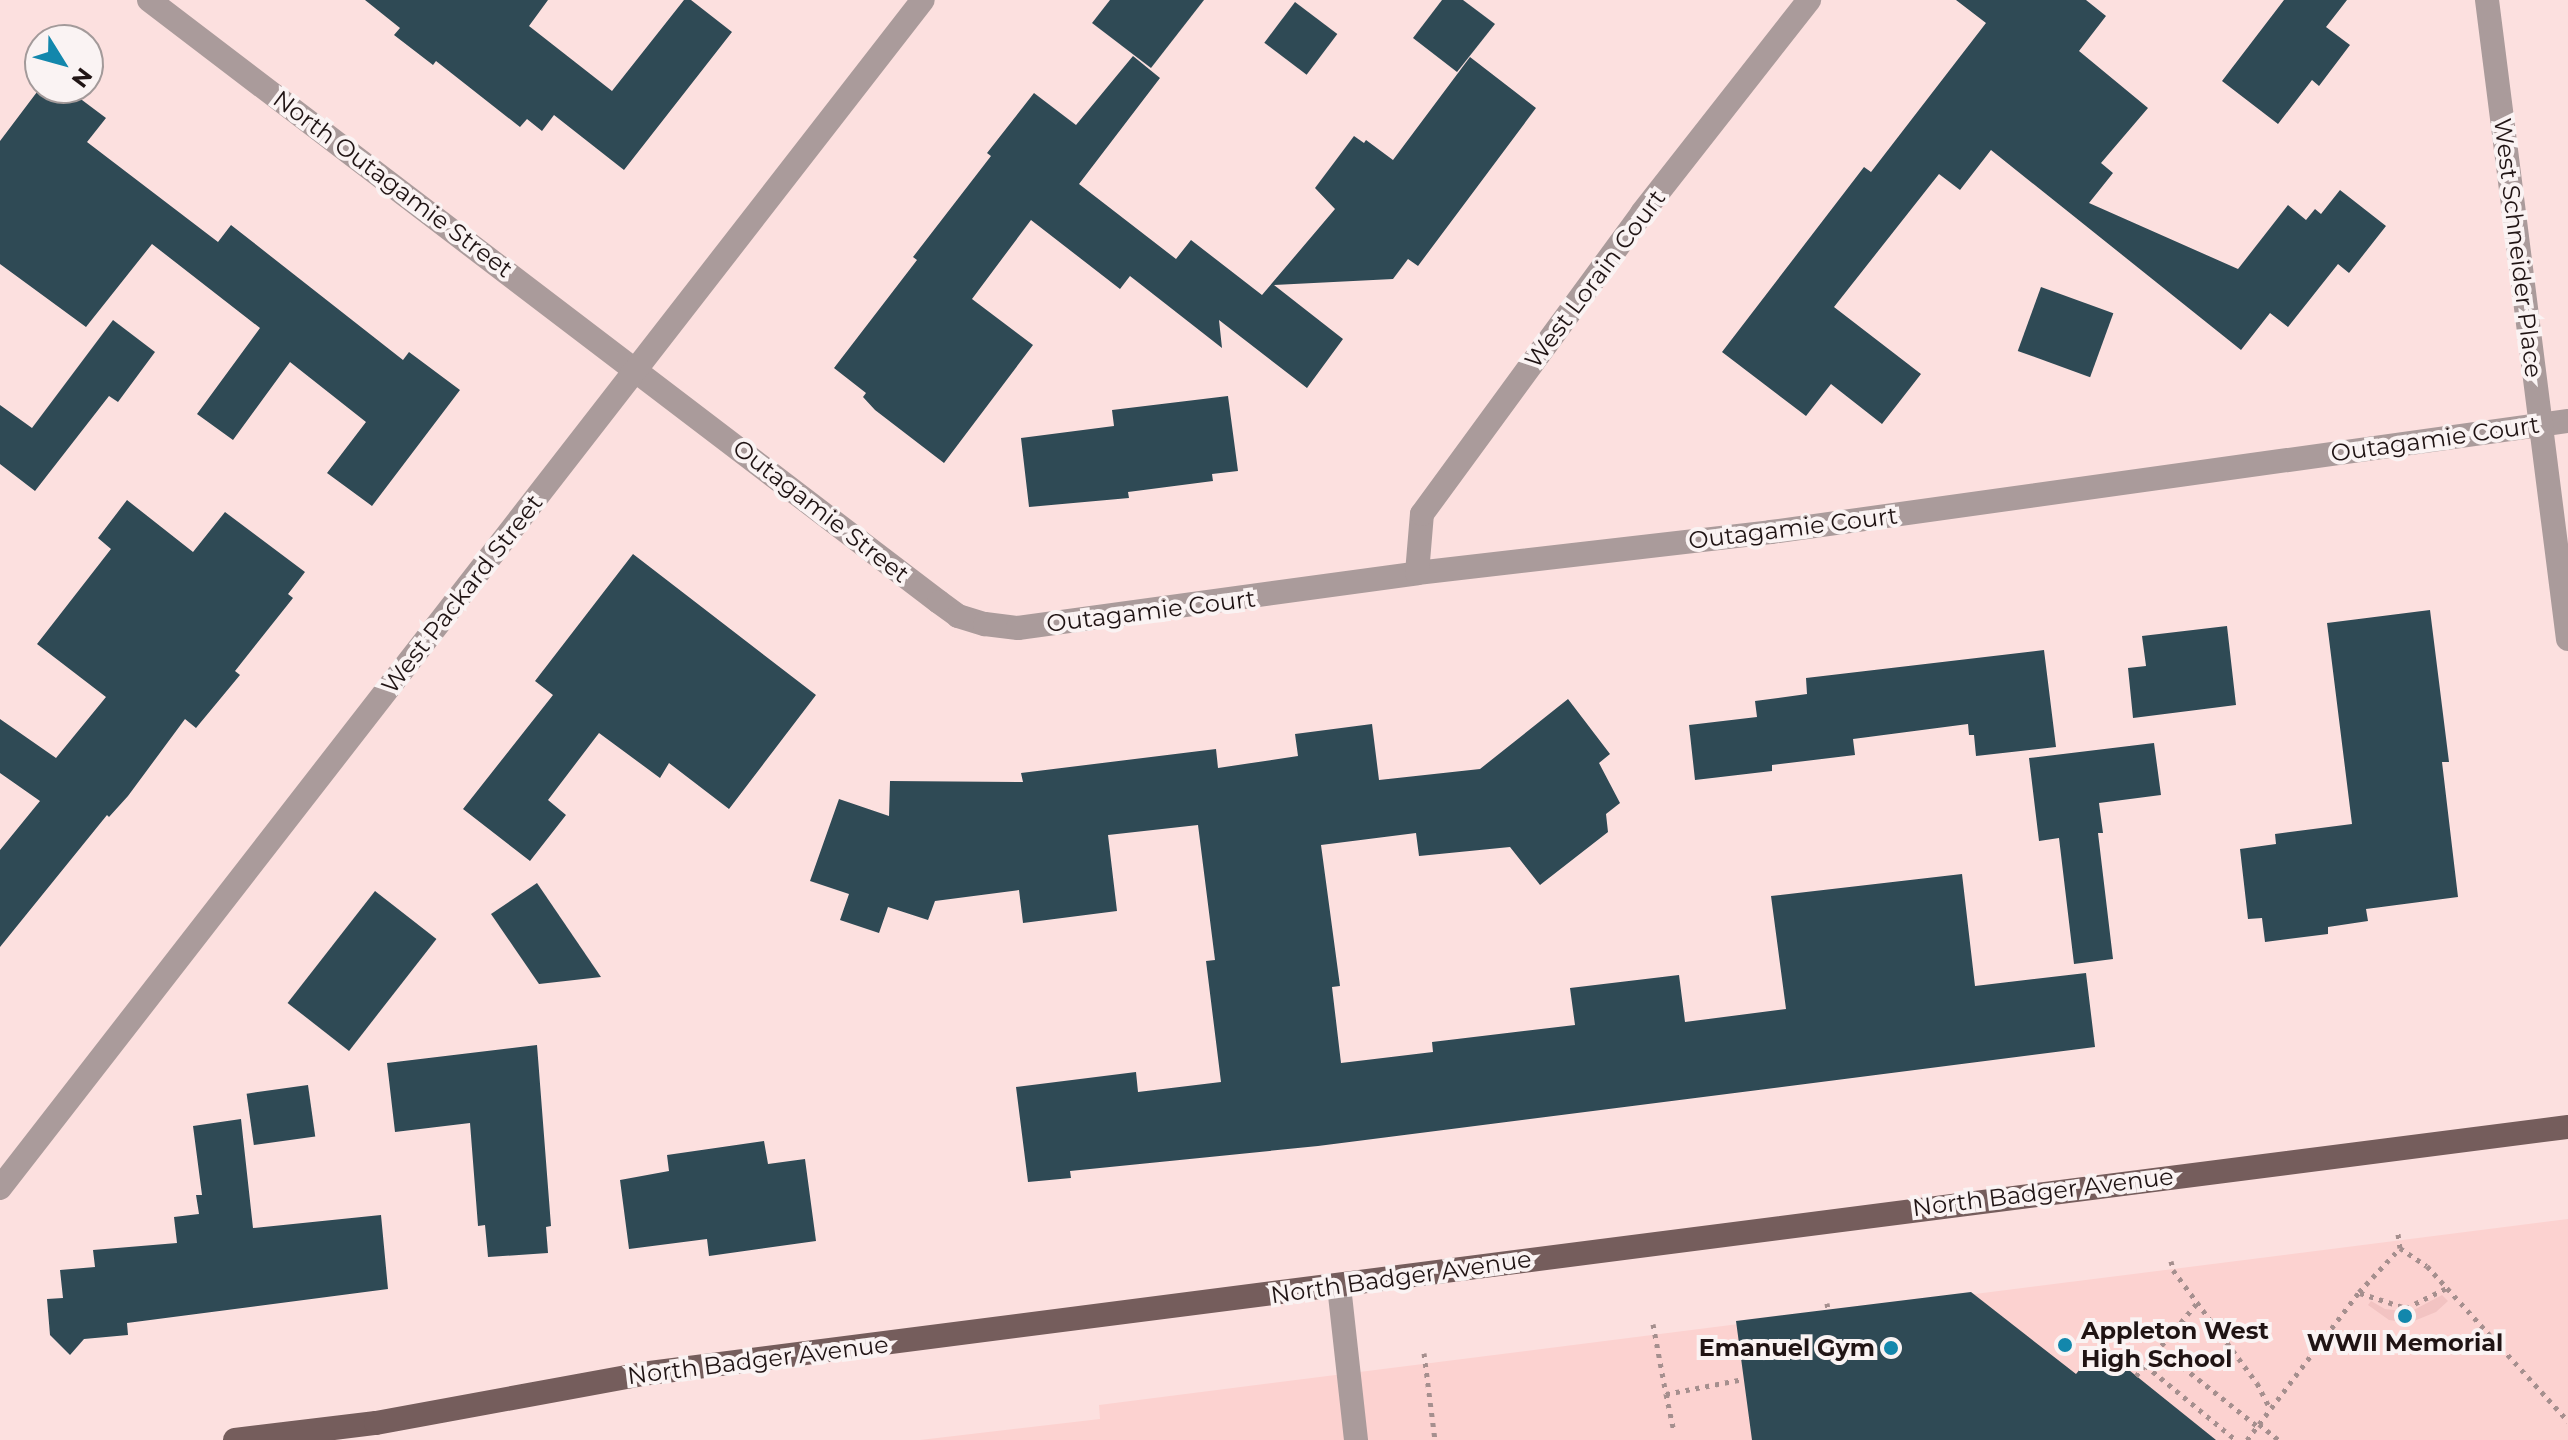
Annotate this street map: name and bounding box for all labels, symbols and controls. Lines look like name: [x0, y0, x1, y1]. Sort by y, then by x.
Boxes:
north arrow: [24, 24, 104, 104]
text: N: [66, 62, 98, 93]
street label: North Outagamie Street: [268, 85, 518, 283]
street label: West Schneider Place: [2488, 117, 2548, 379]
street label: West Lorain Court: [1519, 184, 1671, 374]
street label: Outagamie Court: [2329, 410, 2541, 468]
street label: Outagamie Street: [727, 433, 915, 589]
street label: West Packard Street: [375, 489, 549, 699]
street label: Outagamie Court: [1687, 501, 1899, 555]
street label: Outagamie Court: [1045, 584, 1257, 638]
street label: North Badger Avenue: [1911, 1162, 2175, 1222]
street label: North Badger Avenue: [1269, 1244, 1533, 1310]
marker: WWII Memorial: [2396, 1307, 2414, 1325]
place label: Appleton West High School: [2081, 1317, 2269, 1373]
place label: WWII Memorial: [2307, 1329, 2503, 1357]
street label: North Badger Avenue: [626, 1330, 890, 1390]
place label: Emanuel Gym: [1699, 1334, 1875, 1362]
marker: Appleton West High School: [2056, 1336, 2074, 1354]
marker: Emanuel Gym: [1882, 1339, 1900, 1357]

